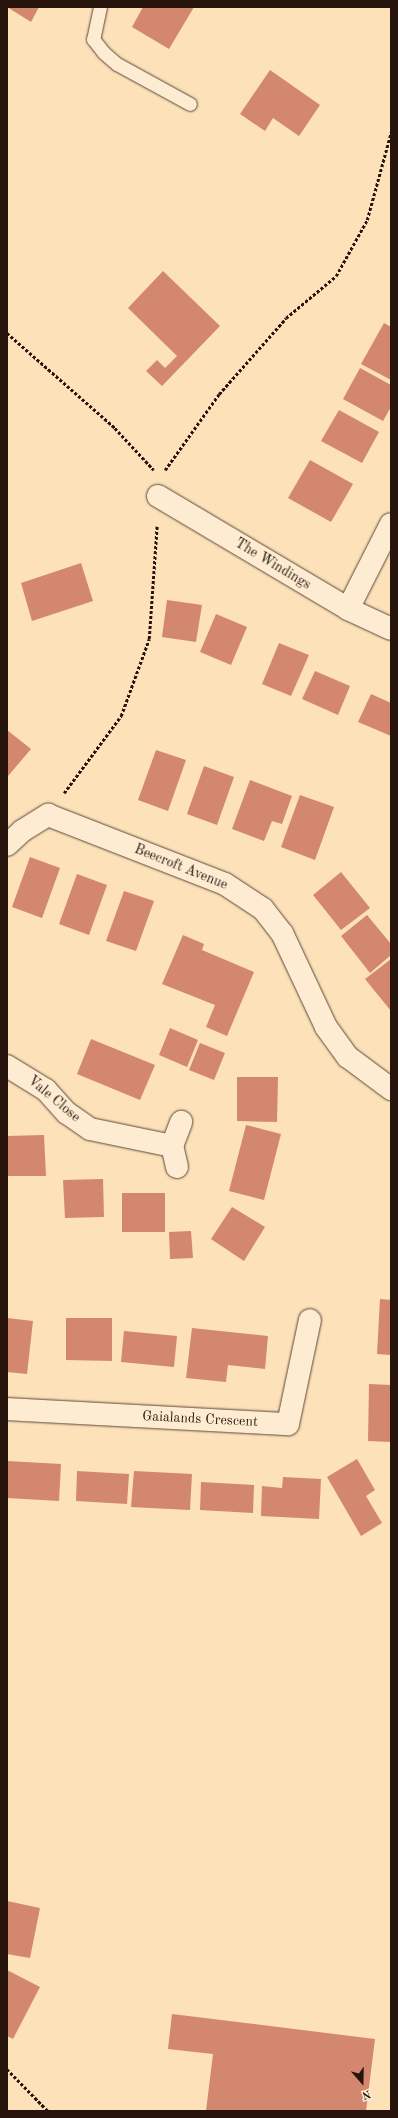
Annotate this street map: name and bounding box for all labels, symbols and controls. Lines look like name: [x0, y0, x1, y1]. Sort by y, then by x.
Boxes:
street label: The Windings: [232, 535, 314, 593]
street label: Beecroft Avenue: [132, 841, 230, 893]
street label: Vale Close: [24, 1072, 84, 1126]
street label: Gaialands Crescent: [142, 1408, 258, 1430]
north arrow: [342, 2062, 382, 2102]
text: N: [360, 2087, 372, 2100]

